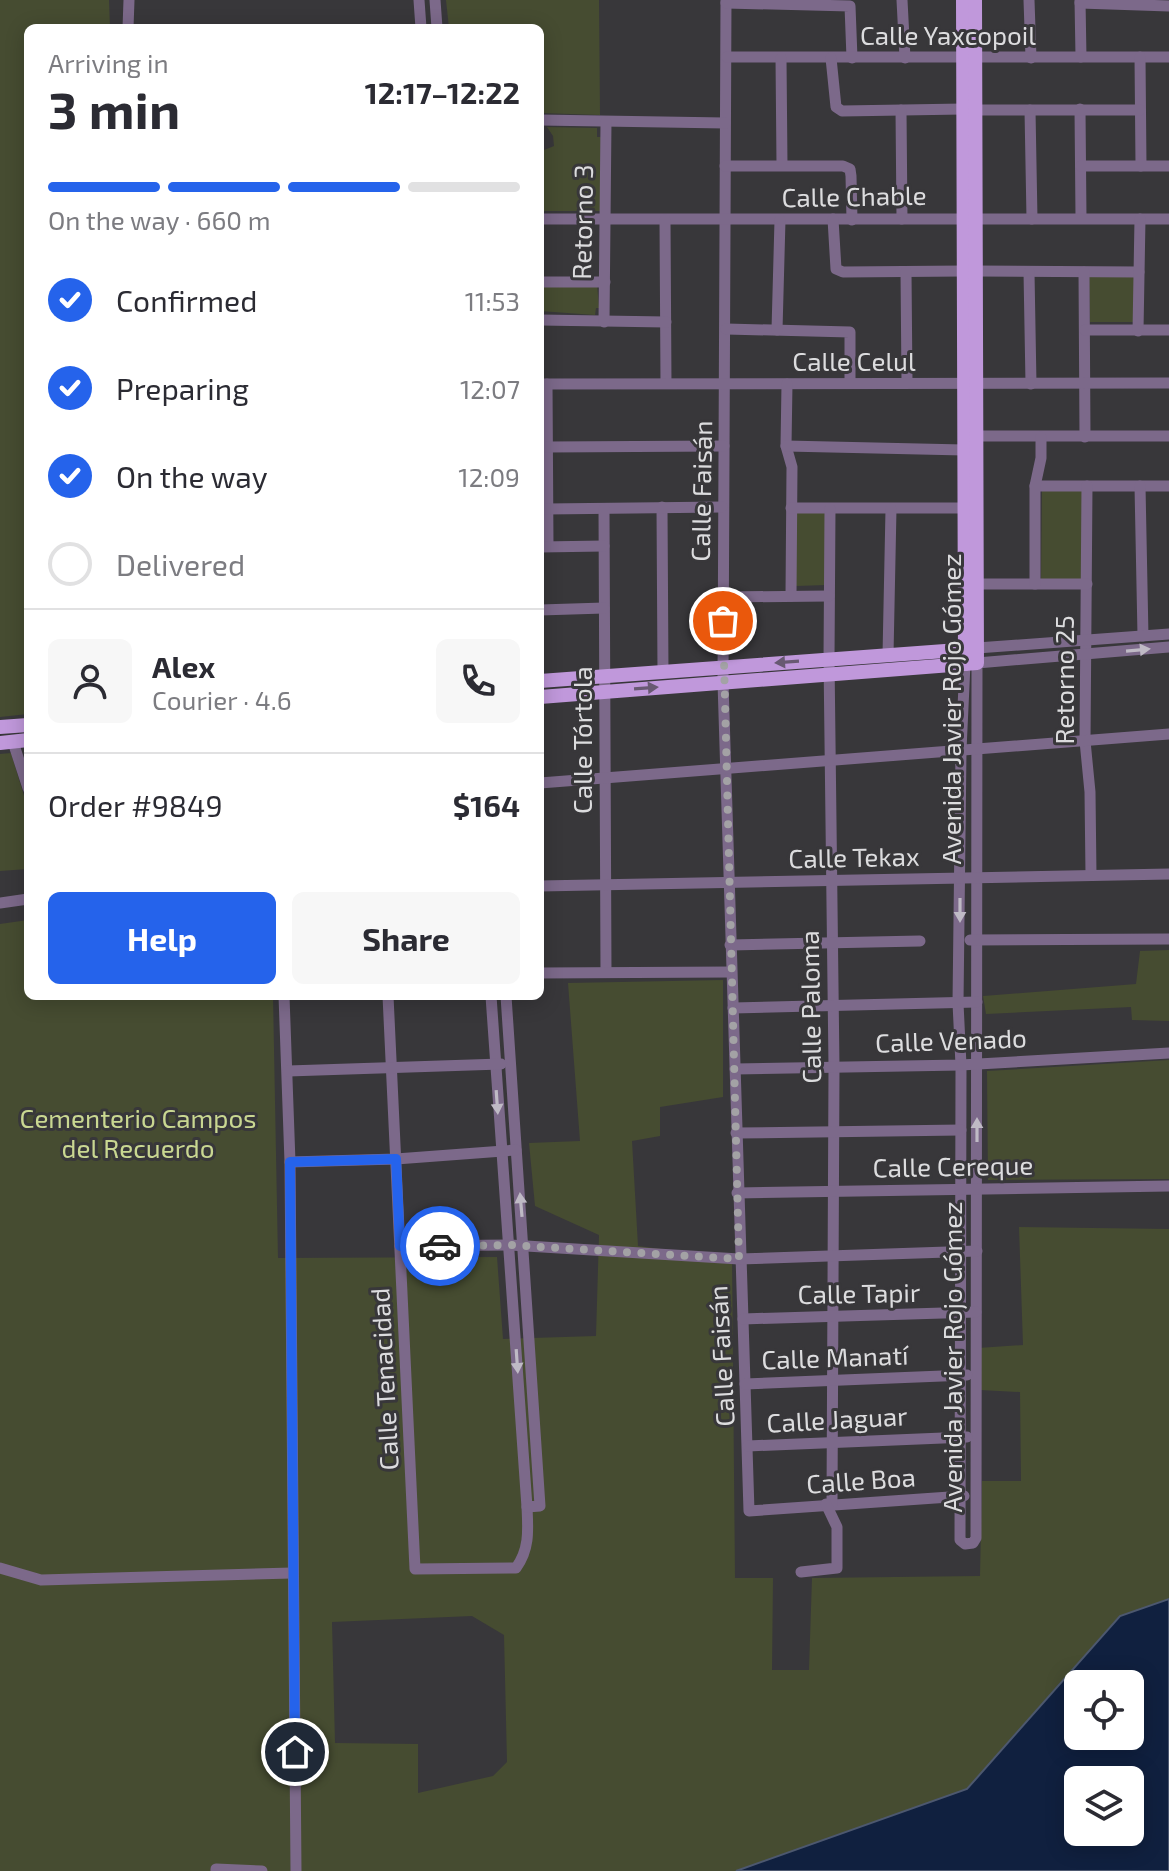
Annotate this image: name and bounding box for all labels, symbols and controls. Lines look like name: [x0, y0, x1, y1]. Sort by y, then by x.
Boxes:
street label: Calle Yaxcopoil: [860, 19, 1036, 50]
text: Arriving in: [48, 47, 169, 78]
text: 12:17–12:22: [365, 74, 520, 110]
text: 3 min: [48, 77, 180, 139]
street label: Retorno 3: [565, 164, 598, 280]
street label: Calle Chable: [781, 179, 927, 212]
text: On the way · 660 m: [48, 204, 271, 235]
icon: check: [48, 278, 92, 322]
text: Confirmed: [116, 282, 257, 318]
text: 11:53: [465, 285, 520, 316]
street label: Calle Celul: [792, 345, 916, 376]
icon: check: [48, 366, 92, 410]
text: Preparing: [116, 370, 249, 406]
text: 12:07: [460, 373, 520, 404]
street label: Calle Faisán: [684, 420, 717, 562]
icon: check: [48, 454, 92, 498]
text: On the way: [116, 458, 268, 494]
text: 12:09: [458, 461, 520, 492]
text: Delivered: [116, 546, 245, 582]
street label: Avenida Javier Rojo Gómez: [935, 553, 966, 865]
pin: [689, 587, 757, 655]
icon: bag: [701, 599, 745, 643]
street label: Retorno 25: [1048, 615, 1079, 745]
button: person: [48, 639, 132, 723]
button: phone: [436, 639, 520, 723]
one-way arrow: [1126, 643, 1151, 656]
text: Alex: [152, 648, 215, 684]
one-way arrow: [774, 656, 799, 669]
street label: Calle Tórtola: [566, 666, 597, 814]
one-way arrow: [634, 682, 659, 695]
text: Courier · 4.6: [152, 684, 292, 715]
text: Order #9849: [48, 787, 223, 823]
text: $164: [453, 787, 520, 823]
street label: Calle Tekax: [788, 840, 920, 873]
button: Help: [48, 892, 276, 984]
button: Share: [292, 892, 520, 984]
one-way arrow: [954, 898, 966, 923]
street label: Calle Paloma: [793, 930, 826, 1084]
street label: Calle Venado: [875, 1021, 1027, 1058]
one-way arrow: [491, 1090, 504, 1115]
park label: Cementerio Campos del Recuerdo: [20, 1102, 256, 1163]
one-way arrow: [971, 1117, 983, 1142]
street label: Calle Cereque: [872, 1149, 1034, 1182]
one-way arrow: [514, 1192, 527, 1217]
street label: Avenida Javier Rojo Gómez: [936, 1201, 967, 1513]
courier: [400, 1206, 480, 1286]
icon: car: [418, 1224, 462, 1268]
street label: Calle Tapir: [797, 1276, 921, 1309]
street label: Calle Faisán: [701, 1285, 740, 1427]
street label: Calle Tenacidad: [363, 1287, 404, 1471]
street label: Calle Manatí: [761, 1338, 911, 1375]
one-way arrow: [511, 1349, 524, 1374]
street label: Calle Jaguar: [766, 1399, 908, 1438]
street label: Calle Boa: [805, 1460, 917, 1499]
map controls: [1064, 1670, 1144, 1846]
button: locate: [1064, 1670, 1144, 1750]
pin: [261, 1718, 329, 1786]
icon: home: [273, 1730, 317, 1774]
button: layers: [1064, 1766, 1144, 1846]

